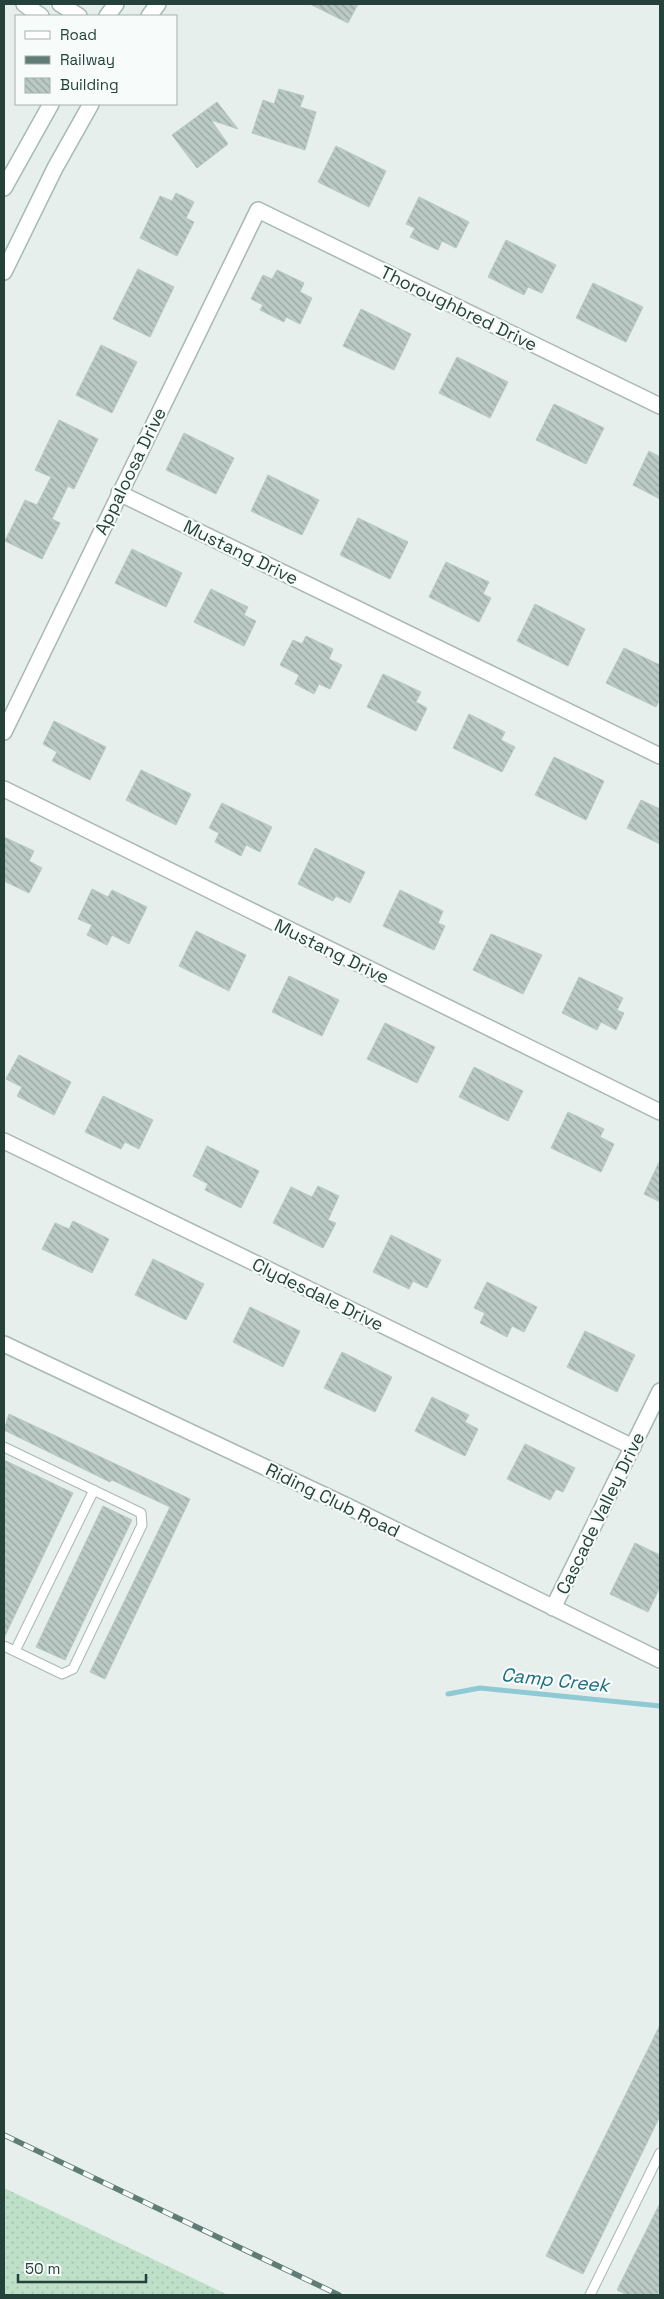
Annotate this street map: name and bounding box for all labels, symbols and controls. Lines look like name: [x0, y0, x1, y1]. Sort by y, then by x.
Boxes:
legend: [15, 15, 178, 105]
text: Road: [60, 25, 97, 44]
text: Railway: [60, 50, 115, 69]
text: Building: [60, 75, 119, 94]
street label: Thoroughbred Drive: [377, 260, 541, 356]
street label: Appaloosa Drive: [89, 403, 171, 539]
street label: Mustang Drive: [180, 514, 302, 590]
street label: Mustang Drive: [271, 913, 393, 989]
street label: Clydesdale Drive: [248, 1252, 388, 1336]
street label: Cascade Valley Drive: [551, 1428, 649, 1598]
street label: Riding Club Road: [262, 1458, 404, 1542]
water label: Camp Creek: [500, 1662, 613, 1698]
scale bar: [18, 2252, 145, 2284]
text: 50 m: [25, 2259, 60, 2278]

